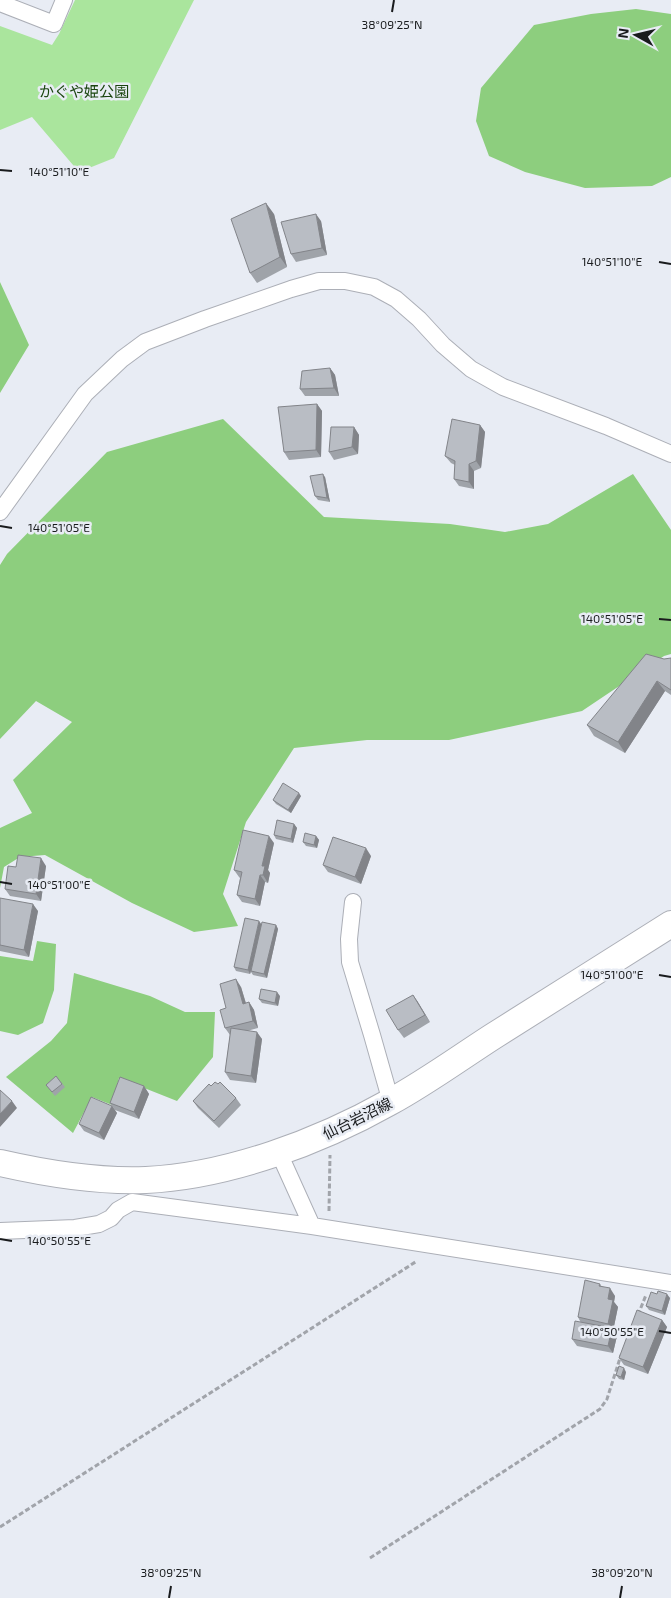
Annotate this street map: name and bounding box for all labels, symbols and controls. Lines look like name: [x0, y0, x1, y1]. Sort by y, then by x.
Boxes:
north arrow: [611, 10, 661, 60]
text: 38°09'25"N: [362, 17, 422, 31]
text: N: [614, 27, 632, 39]
park label: かぐや姫公園: [39, 82, 129, 100]
text: 140°51'10"E: [29, 164, 89, 178]
text: 140°51'10"E: [582, 254, 642, 268]
text: 140°51'05"E: [28, 520, 90, 534]
text: 140°51'05"E: [581, 611, 643, 625]
text: 140°51'00"E: [28, 877, 91, 891]
text: 140°51'00"E: [581, 967, 644, 981]
street label: 仙台岩沼線: [319, 1093, 395, 1143]
text: 140°50'55"E: [27, 1233, 91, 1247]
text: 140°50'55"E: [580, 1324, 644, 1338]
text: 38°09'25"N: [141, 1565, 201, 1579]
text: 38°09'20"N: [591, 1565, 653, 1579]

